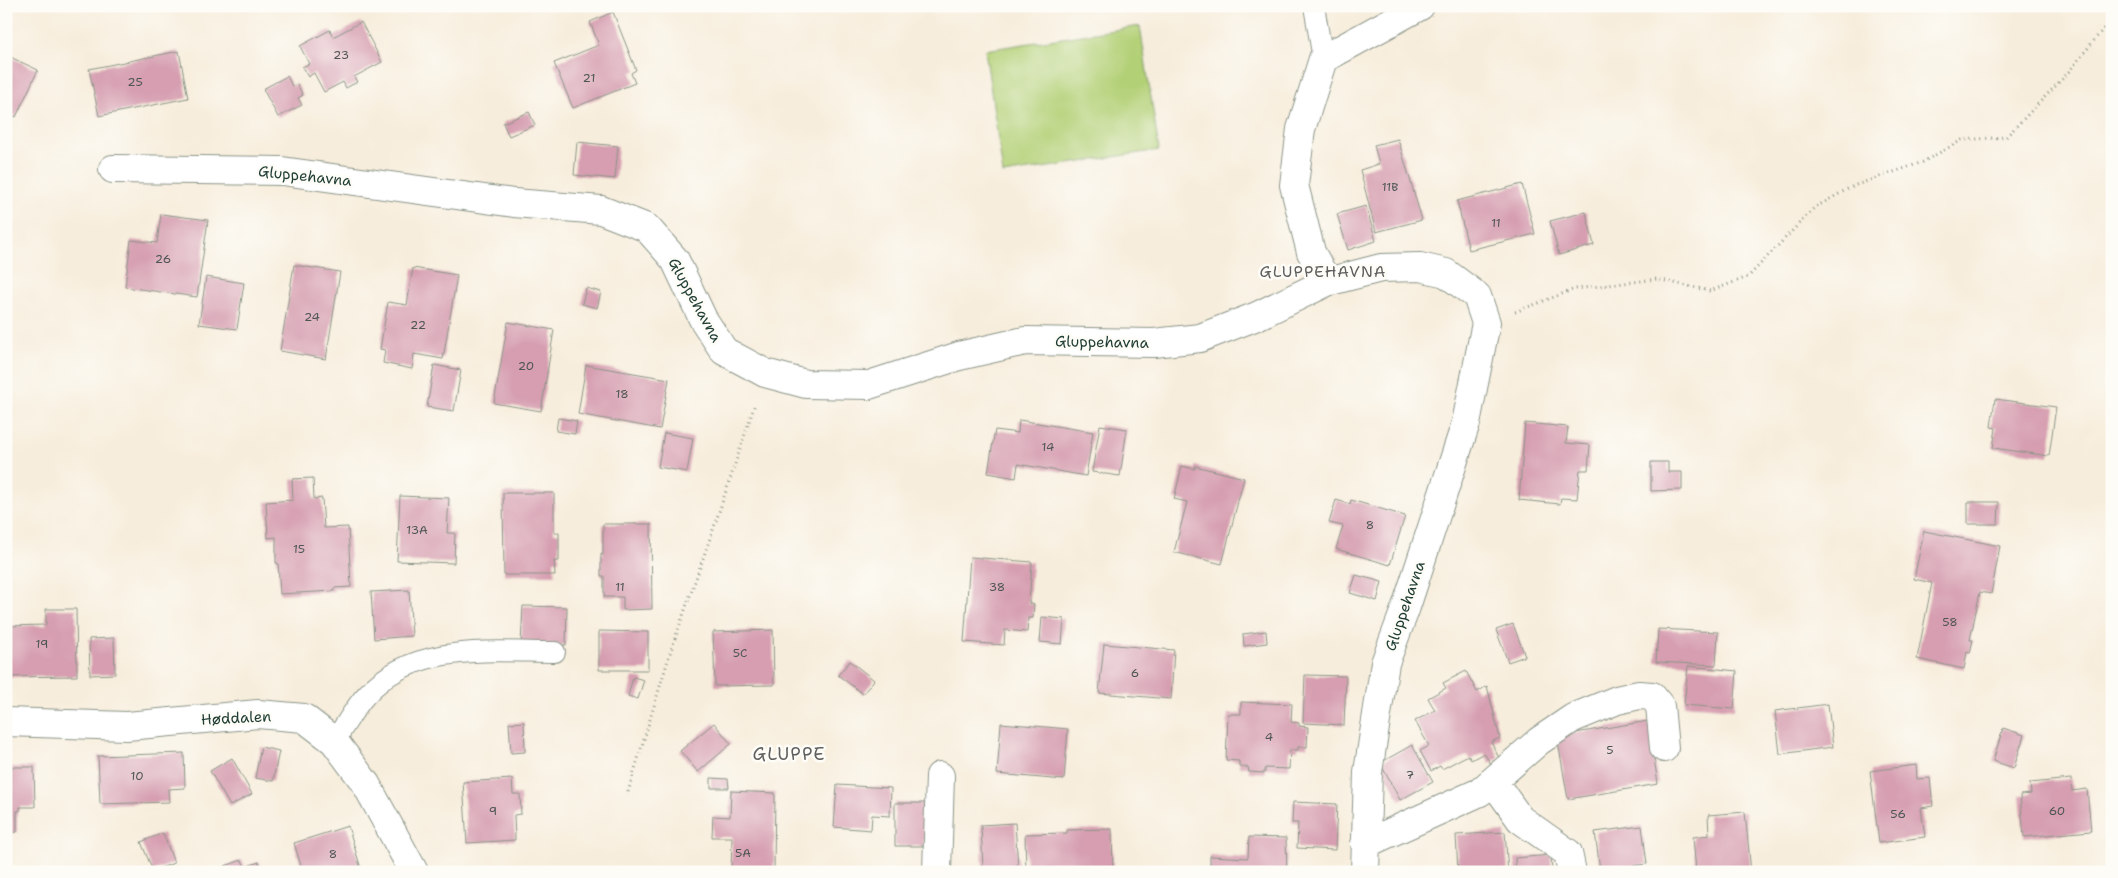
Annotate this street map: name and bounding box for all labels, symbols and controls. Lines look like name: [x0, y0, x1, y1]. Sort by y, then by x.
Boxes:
house number: 23: [333, 47, 349, 63]
house number: 21: [583, 70, 595, 86]
house number: 25: [127, 74, 143, 90]
street label: Gluppehavna: [257, 161, 353, 191]
house number: 11B: [1382, 179, 1398, 195]
house number: 11: [1491, 215, 1501, 231]
house number: 26: [155, 251, 171, 267]
street label: Gluppehavna: [664, 254, 727, 346]
district label: GLUPPEHAVNA: [1260, 261, 1386, 282]
house number: 24: [304, 309, 320, 325]
house number: 22: [410, 317, 426, 333]
street label: Gluppehavna: [1055, 331, 1150, 353]
house number: 20: [518, 358, 534, 374]
house number: 18: [615, 386, 629, 402]
house number: 14: [1042, 439, 1054, 455]
house number: 8: [1366, 517, 1374, 533]
house number: 13A: [406, 522, 428, 538]
house number: 15: [293, 541, 305, 557]
street label: Gluppehavna: [1380, 558, 1430, 654]
house number: 11: [615, 579, 625, 595]
house number: 38: [989, 579, 1005, 595]
house number: 58: [1942, 614, 1958, 630]
house number: 19: [36, 636, 48, 652]
house number: 5C: [733, 645, 747, 661]
house number: 6: [1131, 665, 1139, 681]
street label: Høddalen: [200, 706, 272, 730]
house number: 4: [1265, 729, 1273, 745]
district label: GLUPPE: [752, 742, 826, 766]
house number: 5: [1606, 742, 1614, 758]
house number: 7: [1406, 767, 1414, 783]
house number: 10: [130, 768, 144, 784]
house number: 9: [489, 803, 497, 819]
house number: 60: [2049, 803, 2065, 819]
house number: 56: [1890, 806, 1906, 822]
house number: 5A: [735, 845, 751, 861]
house number: 8: [329, 846, 337, 862]

